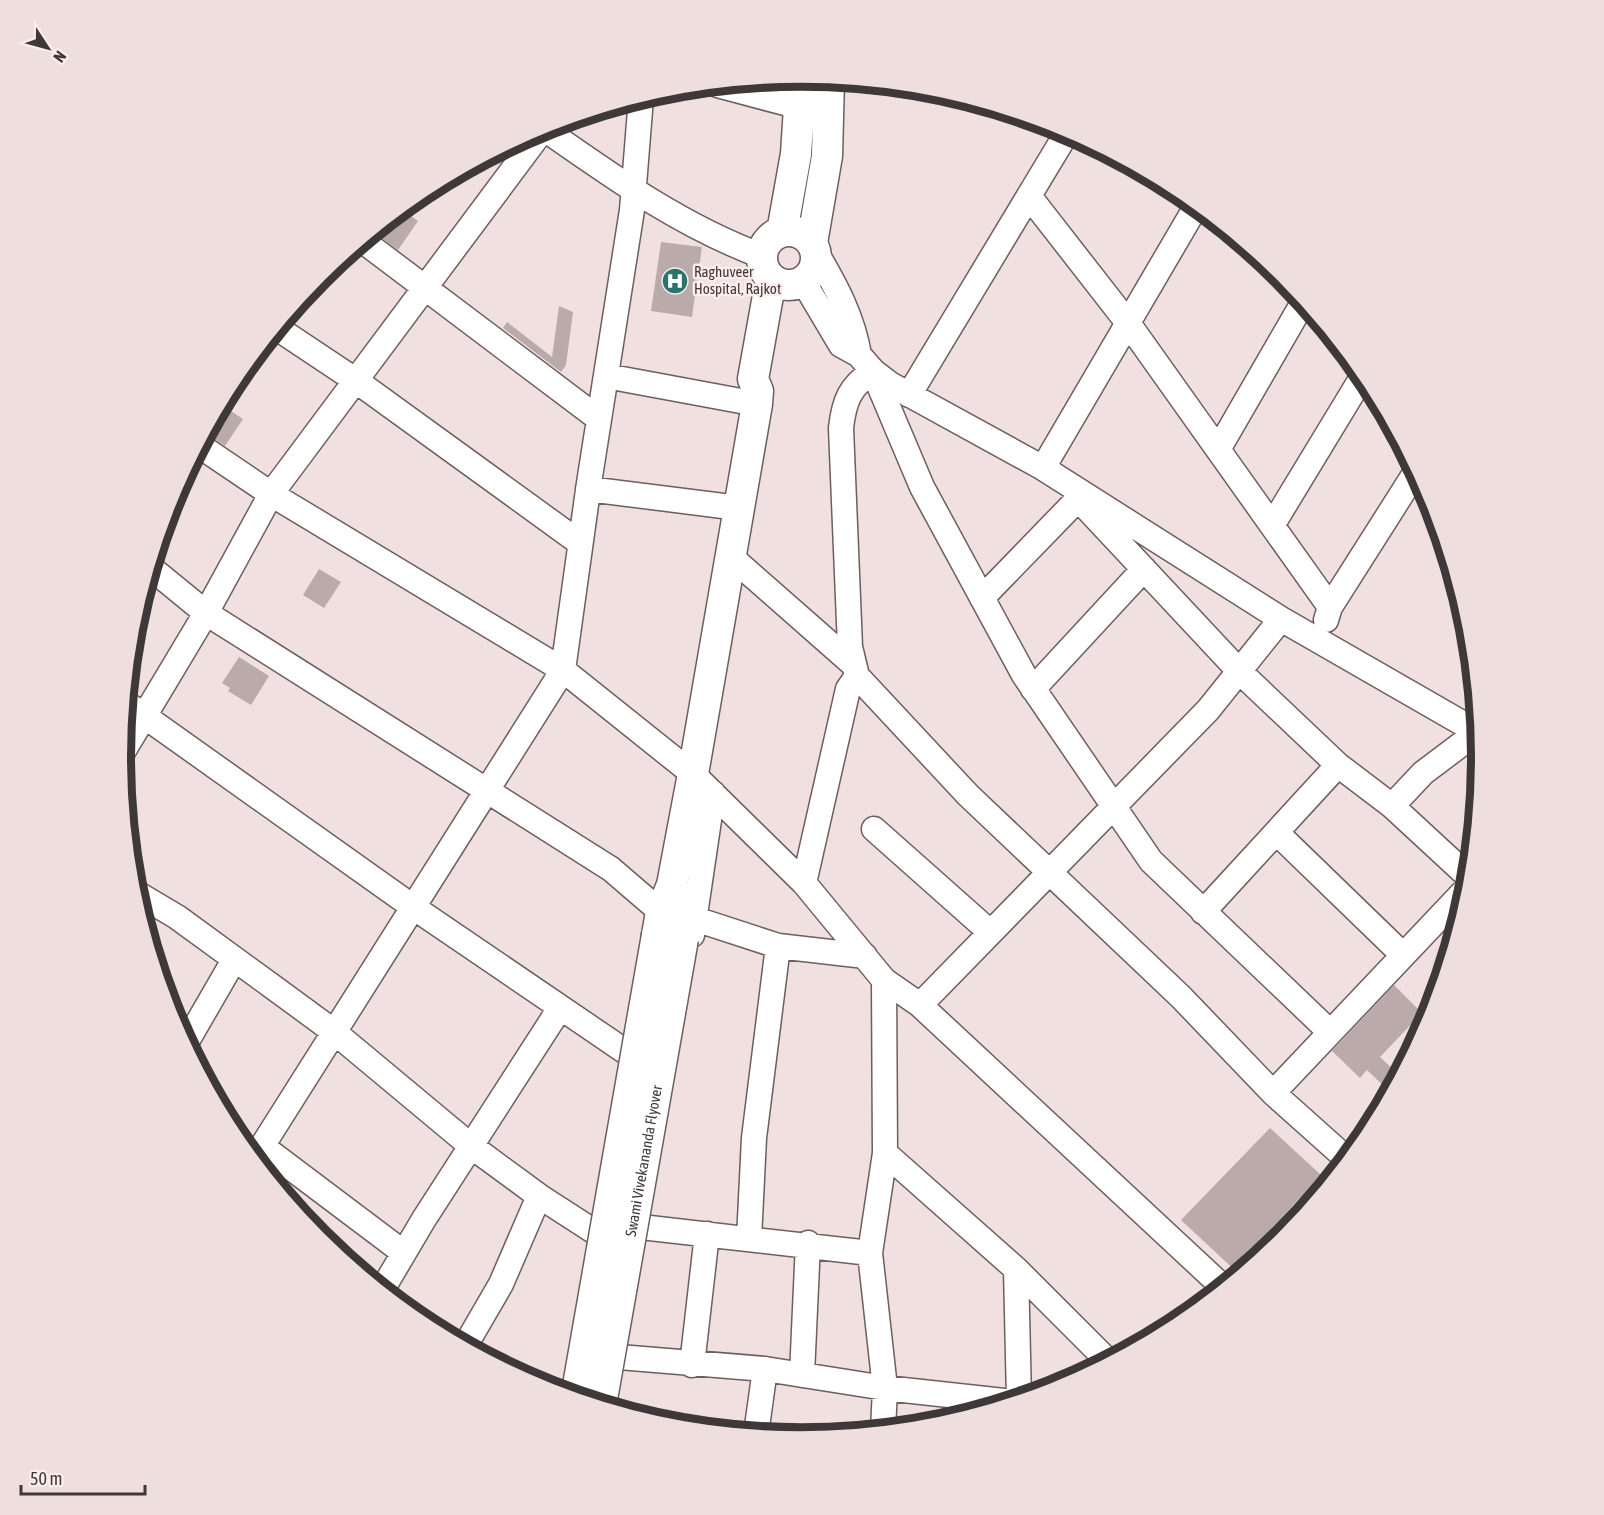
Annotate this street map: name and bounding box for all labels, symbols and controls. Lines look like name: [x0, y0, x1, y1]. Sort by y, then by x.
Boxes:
north arrow: [18, 18, 78, 78]
text: N: [50, 48, 70, 66]
place label: Raghuveer Hospital, Rajkot: [694, 263, 781, 297]
hospital icon: Raghuveer Hospital, Rajkot: [660, 266, 690, 296]
street label: Swami Vivekananda Flyover: [622, 1083, 665, 1238]
scale bar: [21, 1458, 146, 1496]
text: 50 m: [30, 1468, 62, 1489]

